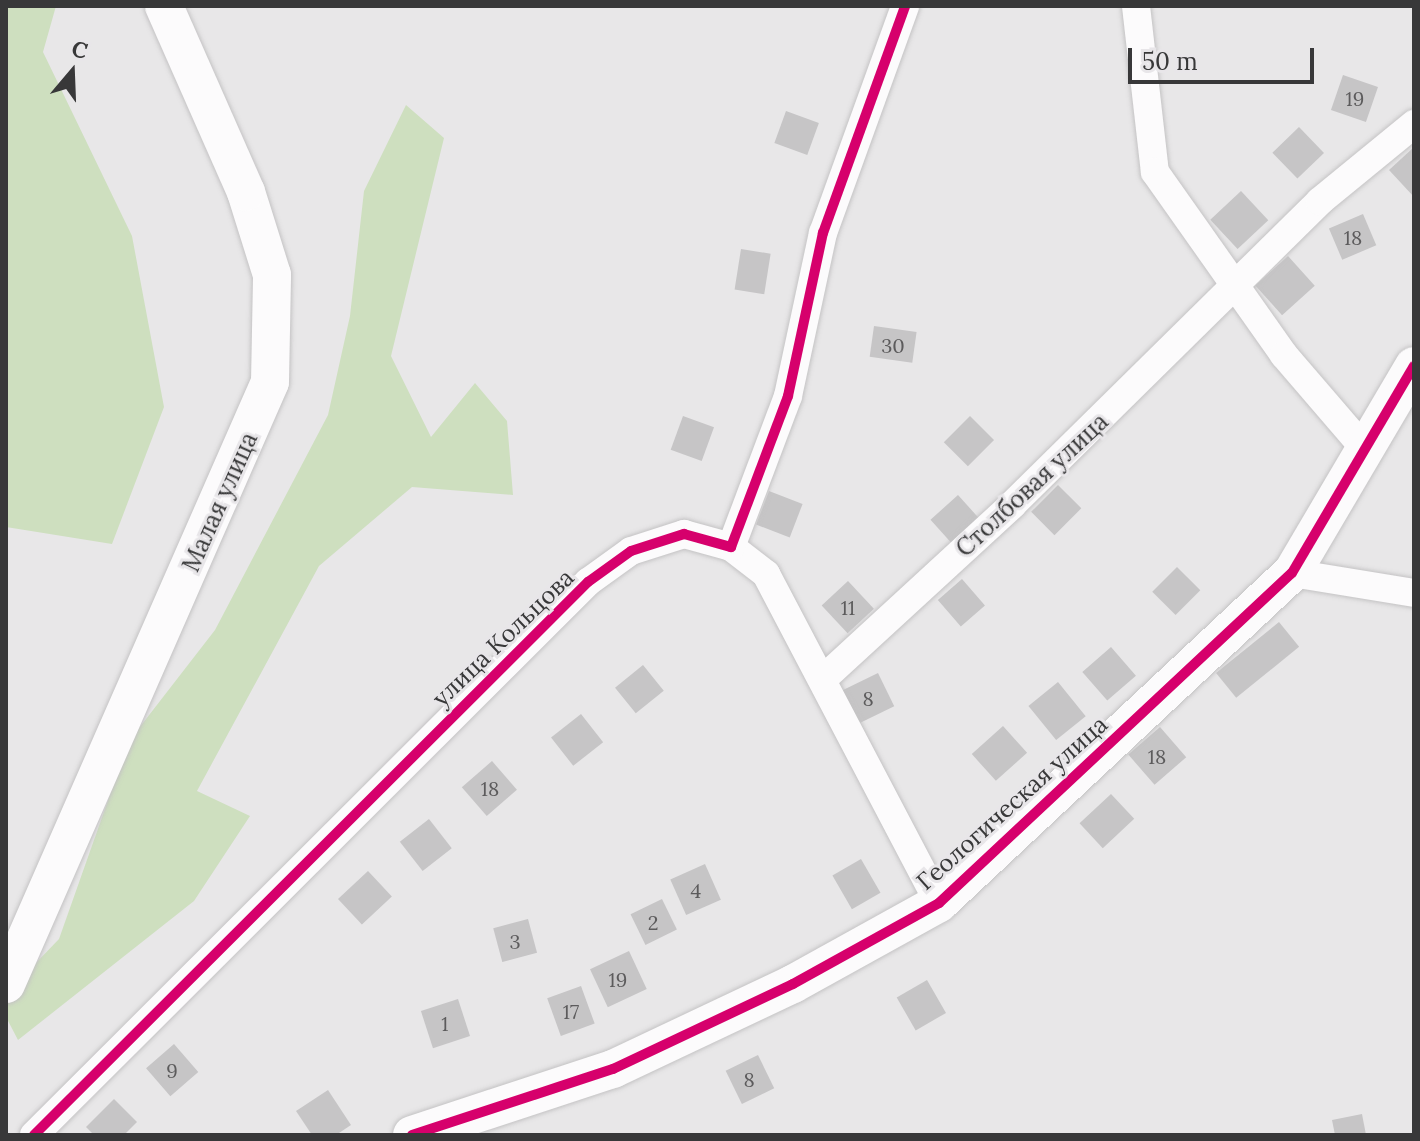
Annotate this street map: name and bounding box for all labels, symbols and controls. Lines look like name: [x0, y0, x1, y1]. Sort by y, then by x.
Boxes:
north arrow: [32, 32, 112, 112]
scale bar: [1132, 32, 1318, 82]
text: С: [68, 34, 92, 65]
text: 50 m: [1142, 46, 1198, 77]
house number: 19: [1346, 86, 1364, 110]
house number: 18: [1344, 225, 1362, 249]
house number: 30: [881, 333, 905, 357]
street label: Столбовая улица: [950, 407, 1114, 563]
street label: Малая улица: [176, 428, 264, 576]
street label: улица Кольцова: [426, 563, 580, 713]
house number: 11: [841, 595, 855, 619]
house number: 8: [862, 686, 874, 710]
street label: Геологическая улица: [911, 710, 1113, 896]
house number: 18: [1148, 744, 1166, 768]
house number: 18: [481, 776, 499, 800]
house number: 4: [691, 878, 701, 902]
house number: 2: [648, 910, 658, 934]
house number: 3: [509, 929, 521, 953]
house number: 19: [609, 967, 627, 991]
house number: 17: [563, 999, 579, 1023]
house number: 1: [441, 1011, 449, 1035]
house number: 9: [166, 1058, 178, 1082]
house number: 8: [743, 1067, 755, 1091]

